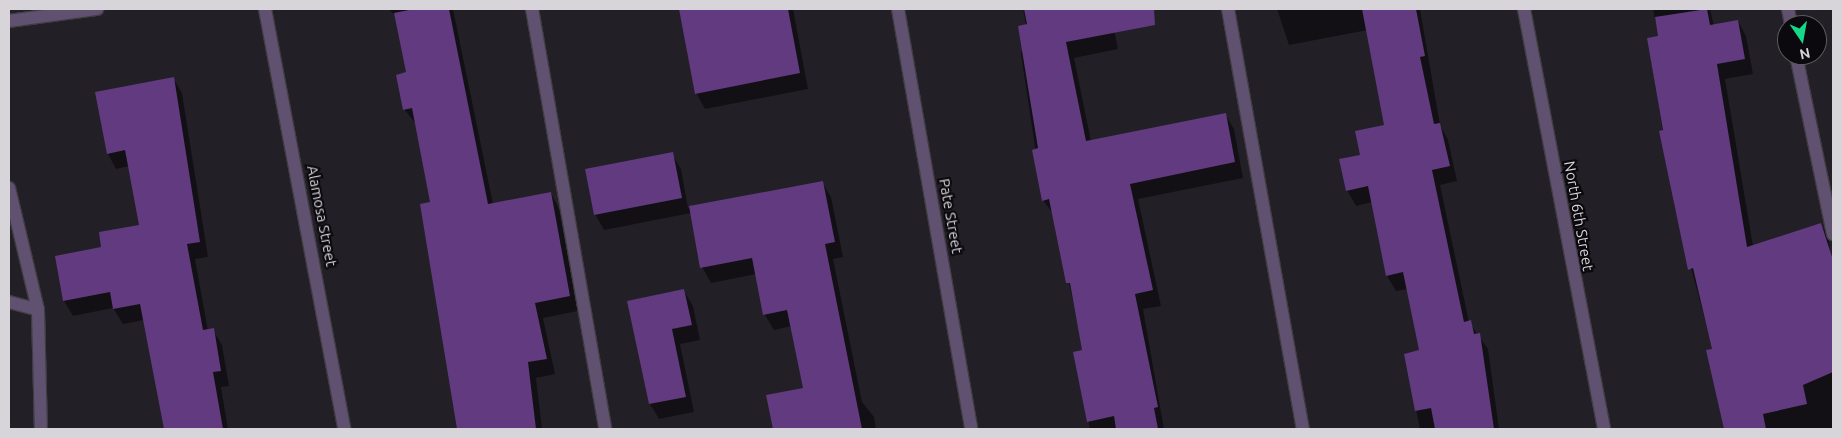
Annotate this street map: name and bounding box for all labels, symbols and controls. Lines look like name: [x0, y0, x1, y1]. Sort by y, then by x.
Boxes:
north arrow: [1777, 15, 1827, 65]
text: N: [1798, 45, 1812, 63]
street label: North 6th Street: [1560, 160, 1598, 272]
street label: Alamosa Street: [303, 164, 341, 268]
street label: Pate Street: [936, 177, 966, 255]

